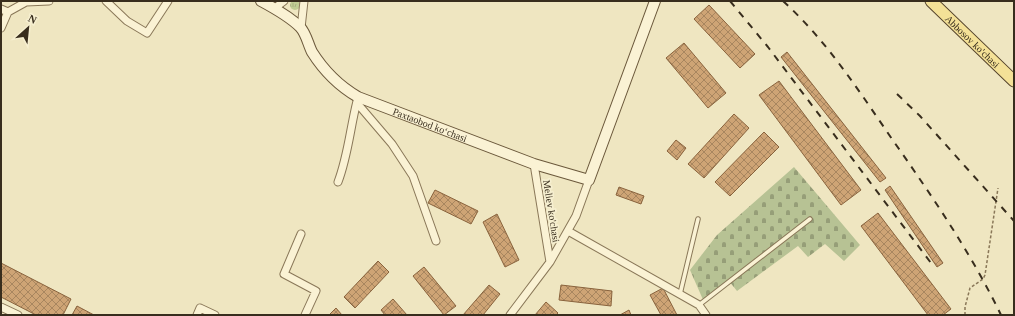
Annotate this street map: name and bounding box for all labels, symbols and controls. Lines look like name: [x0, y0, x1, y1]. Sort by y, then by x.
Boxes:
north arrow: [8, 8, 48, 48]
text: N: [26, 12, 39, 26]
street label: Abbosov ko'chasi: [943, 13, 1002, 70]
street label: Paxtaobod ko‘chasi: [391, 106, 469, 144]
street label: Meliev ko'chasi: [541, 179, 562, 243]

